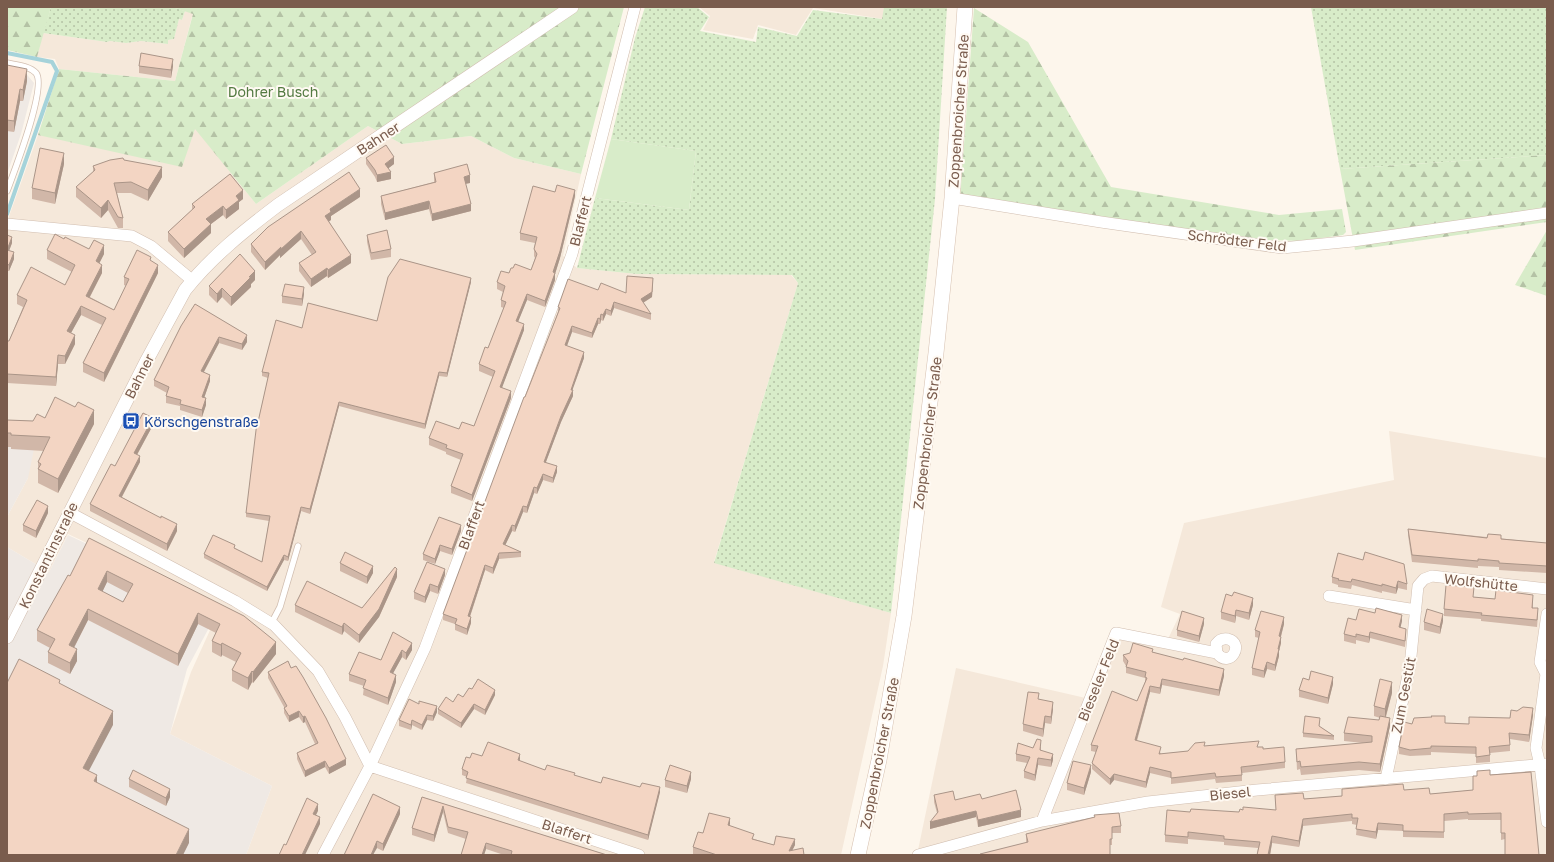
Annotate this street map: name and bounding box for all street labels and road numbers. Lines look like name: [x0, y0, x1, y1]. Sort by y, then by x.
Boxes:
street label: Zoppenbroicher Straße: [944, 34, 972, 188]
street label: Bahner: [353, 117, 403, 158]
street label: Blaffert: [566, 194, 594, 248]
street label: Schrödter Feld: [1187, 226, 1287, 254]
street label: Bahner: [121, 350, 158, 401]
street label: Zoppenbroicher Straße: [909, 356, 945, 510]
street label: Blaffert: [454, 498, 488, 552]
street label: Konstantinstraße: [15, 499, 81, 611]
street label: Wolfshütte: [1443, 570, 1519, 594]
street label: Bieseler Feld: [1074, 636, 1122, 724]
street label: Zum Gestüt: [1387, 655, 1419, 735]
street label: Zoppenbroicher Straße: [856, 676, 902, 830]
street label: Biesel: [1209, 782, 1251, 804]
street label: Blaffert: [540, 815, 594, 847]

